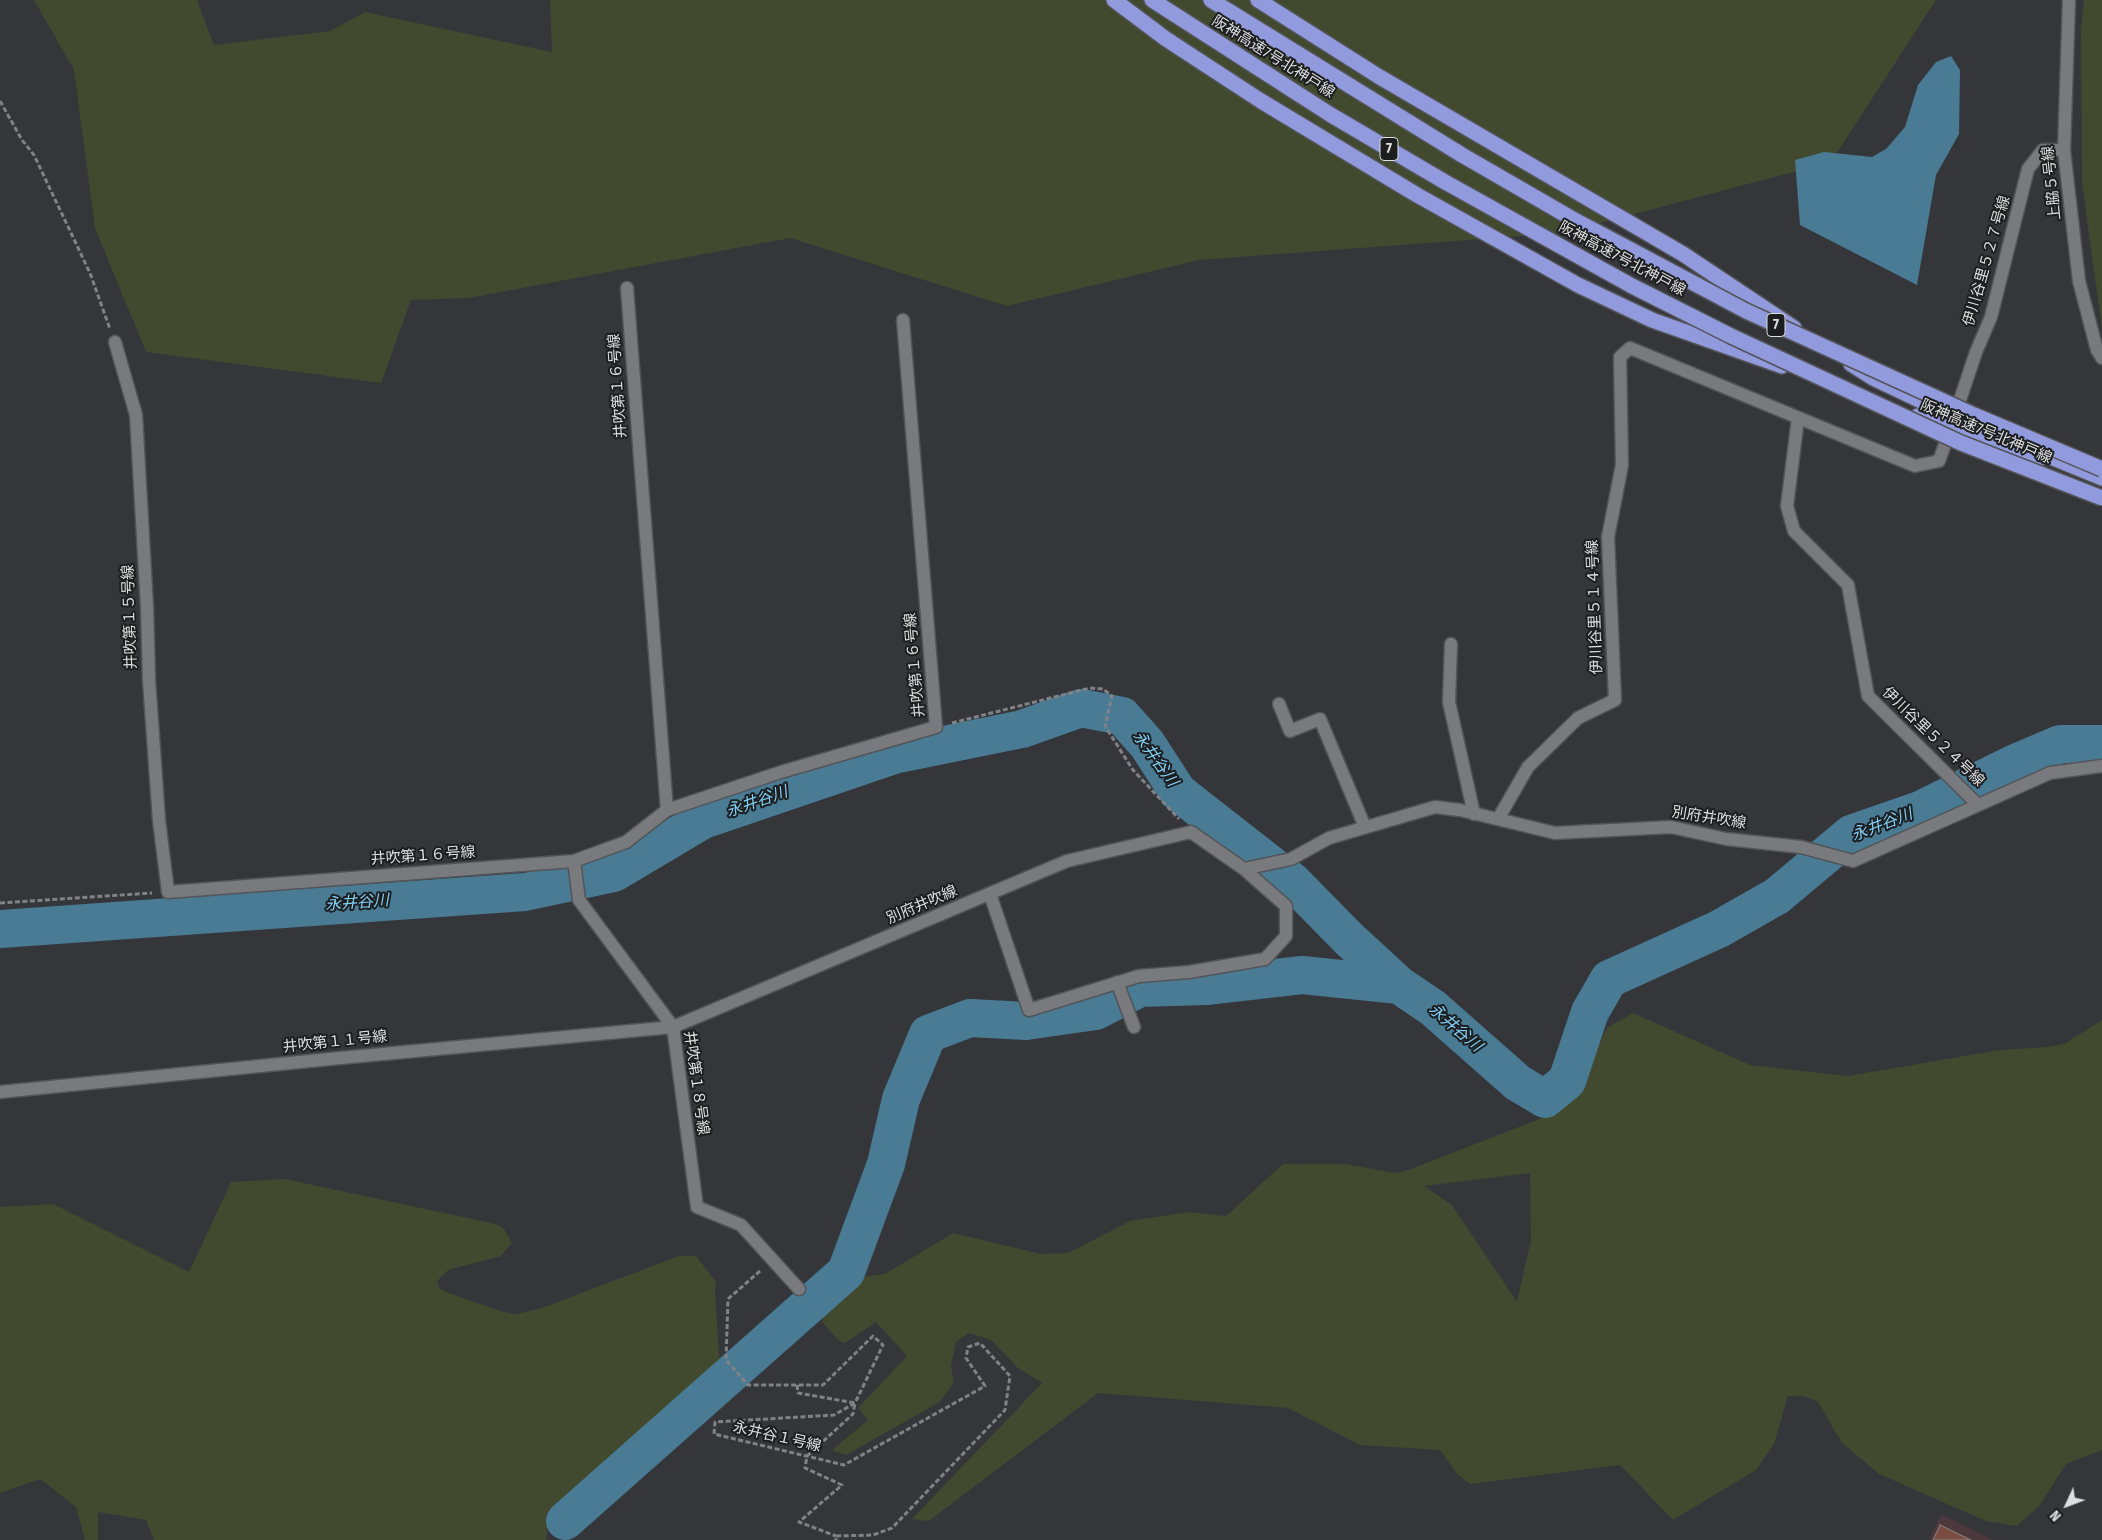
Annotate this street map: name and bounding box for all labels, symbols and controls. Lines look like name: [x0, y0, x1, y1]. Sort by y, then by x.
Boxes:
street label: 阪神高速7号北神戸線: [1208, 12, 1338, 102]
road number: 7: [1380, 138, 1398, 160]
street label: 上脇５号線: [2039, 145, 2065, 221]
street label: 伊川谷里５２７号線: [1960, 194, 2014, 328]
street label: 阪神高速7号北神戸線: [1555, 218, 1689, 300]
road number: 7: [1767, 314, 1785, 336]
street label: 井吹第１６号線: [605, 333, 631, 439]
street label: 阪神高速7号北神戸線: [1918, 396, 2054, 468]
street label: 伊川谷里５１４号線: [1584, 539, 1606, 675]
street label: 井吹第１５号線: [119, 564, 141, 670]
street label: 井吹第１６号線: [901, 612, 929, 718]
street label: 伊川谷里５２４号線: [1878, 684, 1988, 790]
water label: 永井谷川: [1128, 727, 1182, 791]
water label: 永井谷川: [724, 783, 790, 821]
street label: 別府井吹線: [1671, 803, 1747, 833]
water label: 永井谷川: [1849, 805, 1915, 845]
street label: 井吹第１６号線: [370, 843, 476, 869]
street label: 別府井吹線: [884, 882, 960, 928]
water label: 永井谷川: [324, 891, 390, 915]
water label: 永井谷川: [1425, 1000, 1485, 1056]
street label: 井吹第１１号線: [282, 1028, 388, 1056]
street label: 井吹第１８号線: [680, 1030, 712, 1136]
street label: 永井谷１号線: [731, 1418, 823, 1456]
north arrow: [2042, 1480, 2092, 1530]
text: N: [2047, 1507, 2065, 1524]

